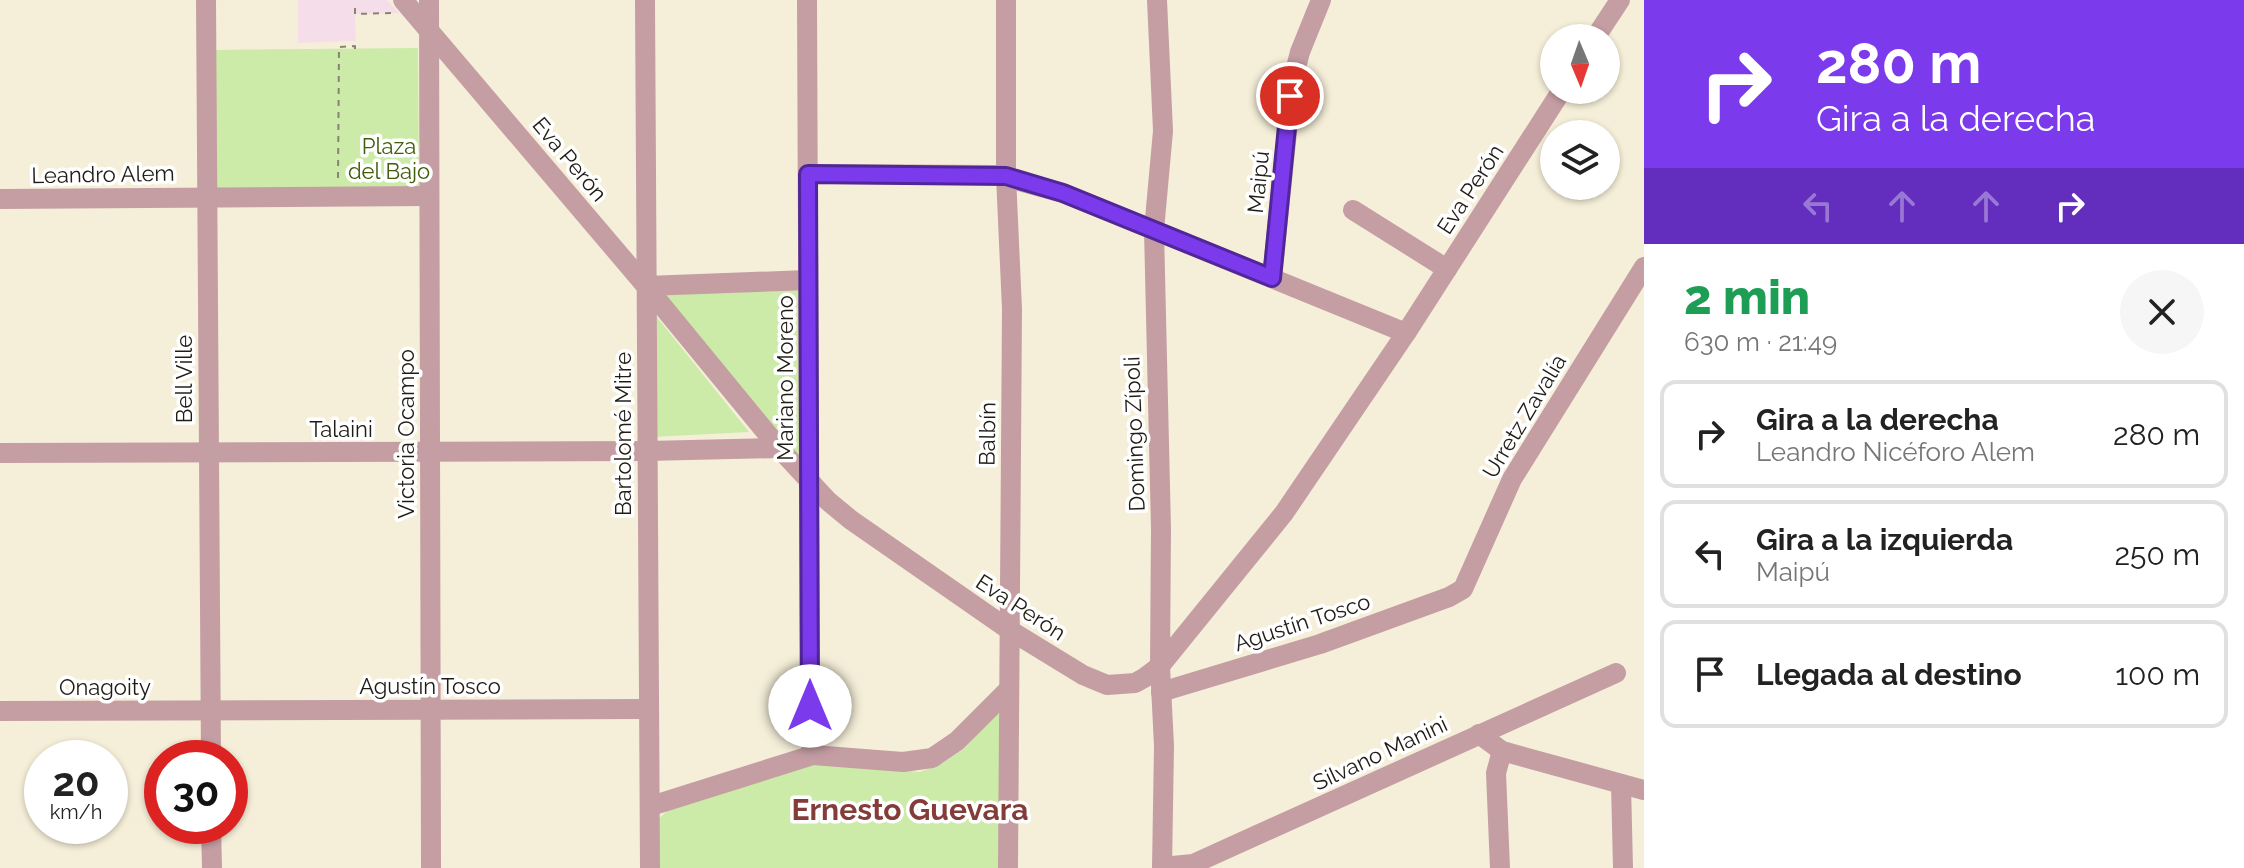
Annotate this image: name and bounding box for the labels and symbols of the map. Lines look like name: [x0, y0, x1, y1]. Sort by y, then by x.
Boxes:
north arrow: [1540, 24, 1620, 104]
pin: [1256, 62, 1324, 130]
street label: Eva Perón: [527, 112, 613, 206]
park label: Plaza del Bajo: [348, 133, 430, 184]
street label: Eva Perón: [1431, 139, 1509, 239]
street label: Maipú: [1242, 150, 1274, 214]
street label: Leandro Alem: [31, 160, 175, 188]
street label: Mariano Moreno: [772, 295, 798, 461]
street label: Bell Ville: [171, 335, 197, 423]
street label: Victoria Ocampo: [393, 349, 419, 519]
street label: Urretz Zavalía: [1477, 349, 1571, 483]
street label: Bartolomé Mitre: [610, 352, 636, 516]
street label: Domingo Zípoli: [1118, 356, 1150, 512]
street label: Balbín: [973, 402, 1001, 466]
street label: Talaini: [309, 416, 373, 442]
street label: Eva Perón: [971, 568, 1071, 646]
street label: Agustín Tosco: [1231, 588, 1373, 656]
position arrow: [768, 664, 852, 748]
street label: Agustín Tosco: [359, 673, 501, 699]
street label: Onagoity: [59, 674, 151, 700]
street label: Silvano Manini: [1309, 711, 1451, 795]
speed limit sign: 30: [144, 740, 248, 844]
district label: Ernesto Guevara: [792, 792, 1028, 827]

